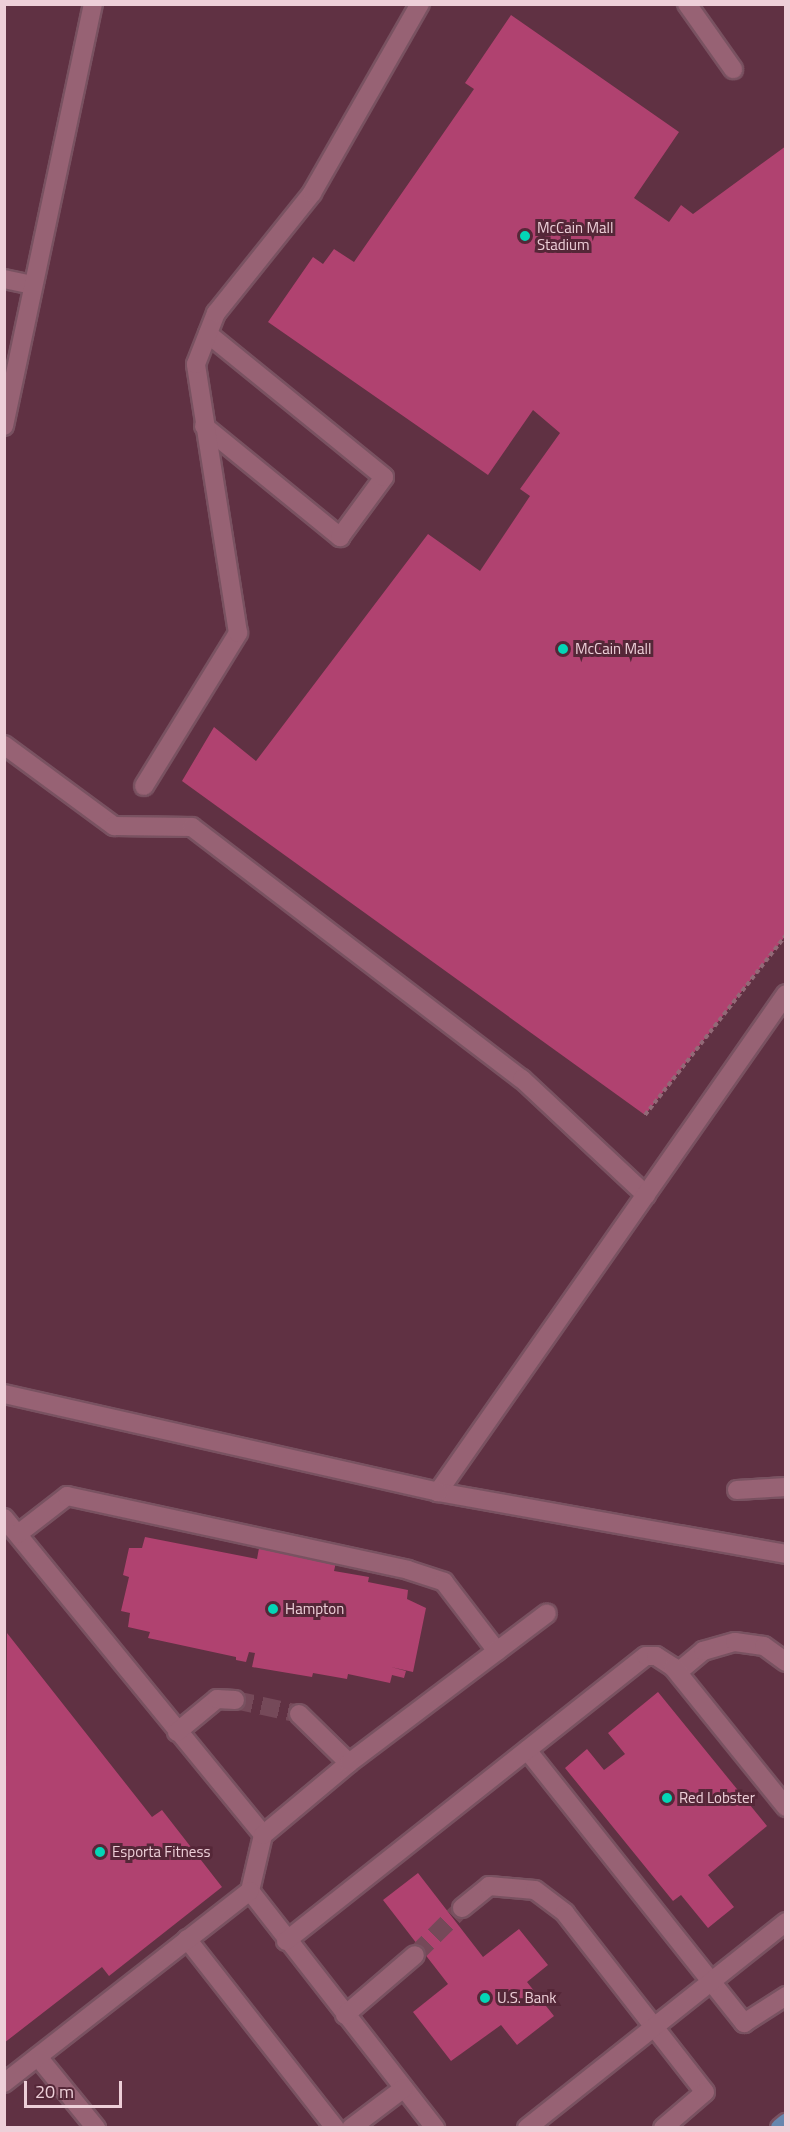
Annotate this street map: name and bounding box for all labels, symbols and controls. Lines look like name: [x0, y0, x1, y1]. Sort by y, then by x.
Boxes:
place label: McCain Mall Stadium: [537, 218, 613, 253]
marker: McCain Mall Stadium: [518, 229, 532, 243]
place label: McCain Mall: [575, 640, 651, 658]
marker: McCain Mall: [556, 642, 570, 656]
place label: Hampton: [285, 1600, 344, 1618]
marker: Hampton: [266, 1602, 280, 1616]
place label: Red Lobster: [679, 1789, 755, 1807]
marker: Red Lobster: [660, 1791, 674, 1805]
place label: Esporta Fitness: [112, 1843, 210, 1861]
marker: Esporta Fitness: [93, 1845, 107, 1859]
place label: U.S. Bank: [497, 1989, 556, 2007]
marker: U.S. Bank: [478, 1991, 492, 2005]
scale bar: [27, 2069, 124, 2107]
text: 20 m: [35, 2078, 74, 2105]

